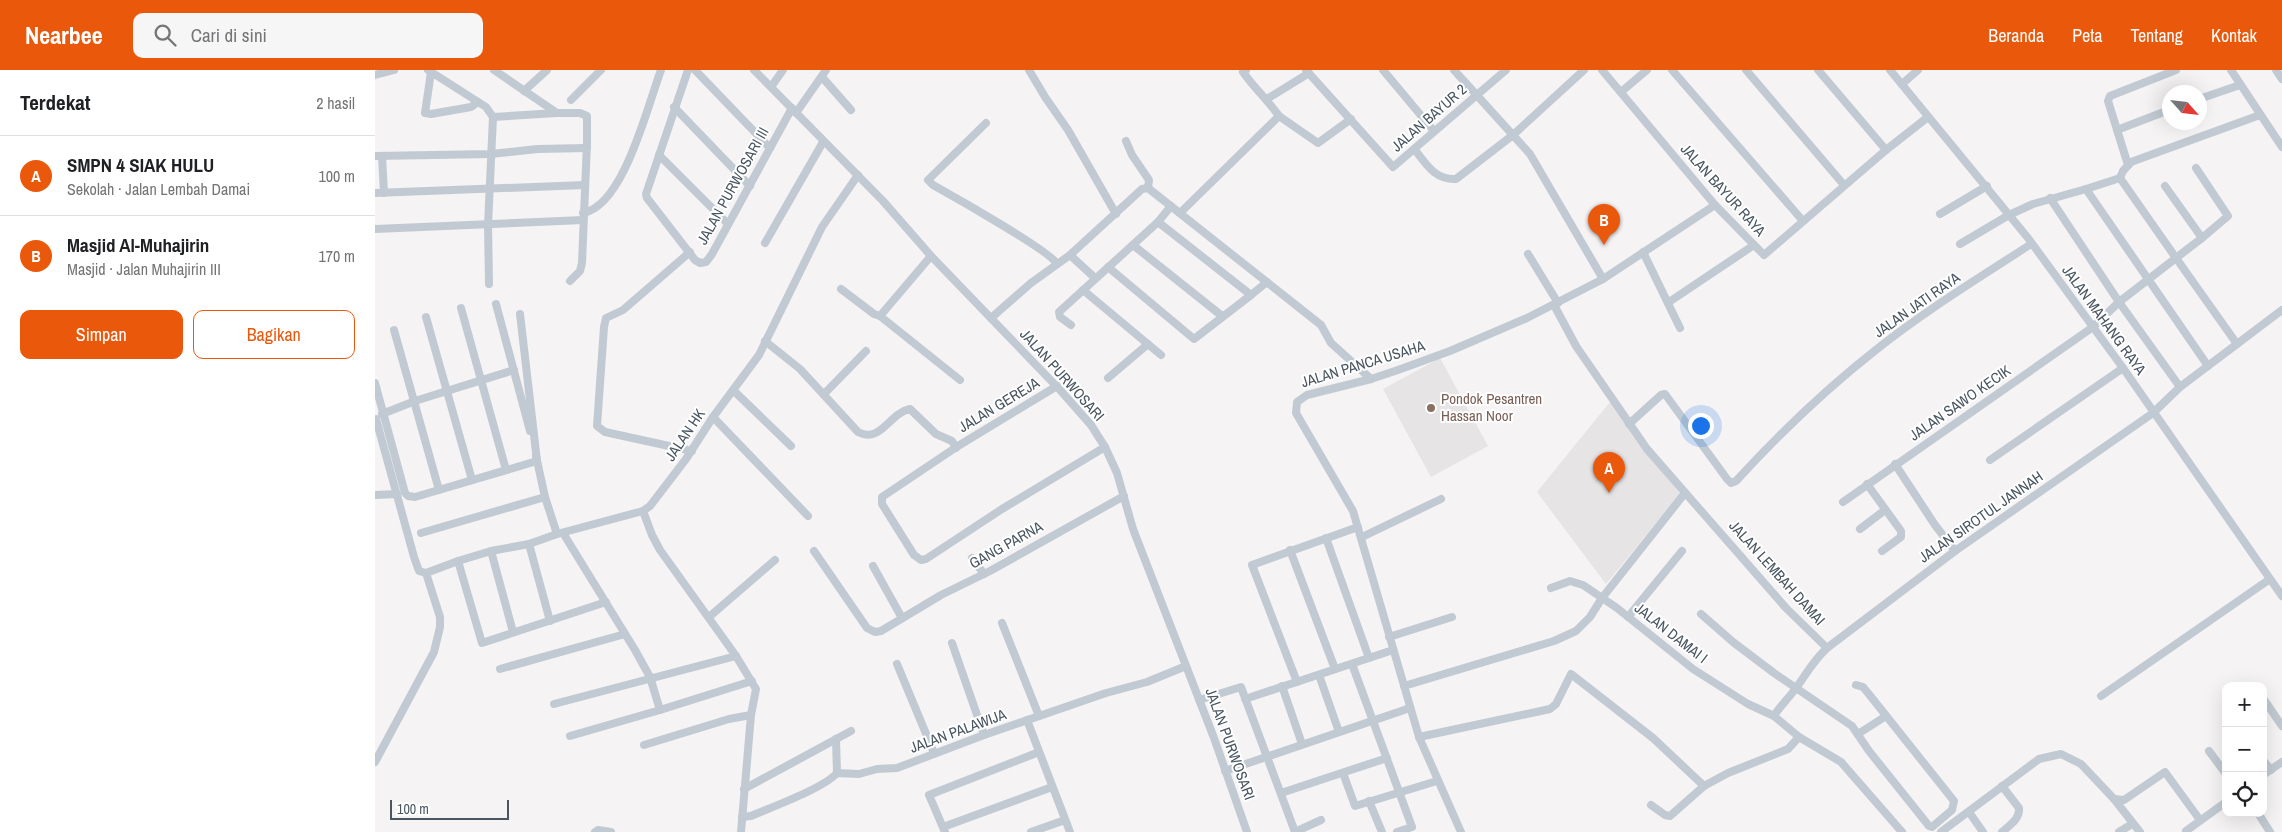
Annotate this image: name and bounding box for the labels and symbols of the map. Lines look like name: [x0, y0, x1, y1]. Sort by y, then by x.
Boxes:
street label: JALAN BAYUR 2: [1387, 79, 1471, 156]
north arrow: [2162, 85, 2207, 130]
street label: JALAN PURWOSARI III: [692, 123, 774, 248]
street label: JALAN BAYUR RAYA: [1676, 139, 1771, 241]
pin: B: [1588, 204, 1620, 245]
street label: JALAN MAHANG RAYA: [2057, 261, 2152, 379]
street label: JALAN JATI RAYA: [1869, 267, 1965, 342]
street label: JALAN PURWOSARI: [1015, 324, 1109, 425]
street label: JALAN PANCA USAHA: [1298, 334, 1428, 392]
street label: JALAN SAWO KECIK: [1905, 359, 2015, 445]
street label: JALAN GEREJA: [954, 372, 1044, 437]
place label: Pondok Pesantren Hassan Noor: [1441, 388, 1542, 426]
marker: Pondok Pesantren Hassan Noor: [1425, 402, 1437, 414]
street label: JALAN HK: [659, 404, 710, 465]
your location: [1688, 413, 1714, 439]
pin: A: [1593, 452, 1625, 493]
street label: JALAN SIROTUL JANNAH: [1914, 466, 2047, 567]
street label: GANG PARNA: [965, 515, 1047, 573]
street label: JALAN LEMBAH DAMAI: [1725, 516, 1830, 630]
street label: JALAN DAMAI I: [1630, 597, 1712, 668]
street label: JALAN PURWOSARI: [1201, 685, 1260, 803]
street label: JALAN PALAWIJA: [907, 703, 1010, 758]
scale bar: [390, 797, 509, 820]

